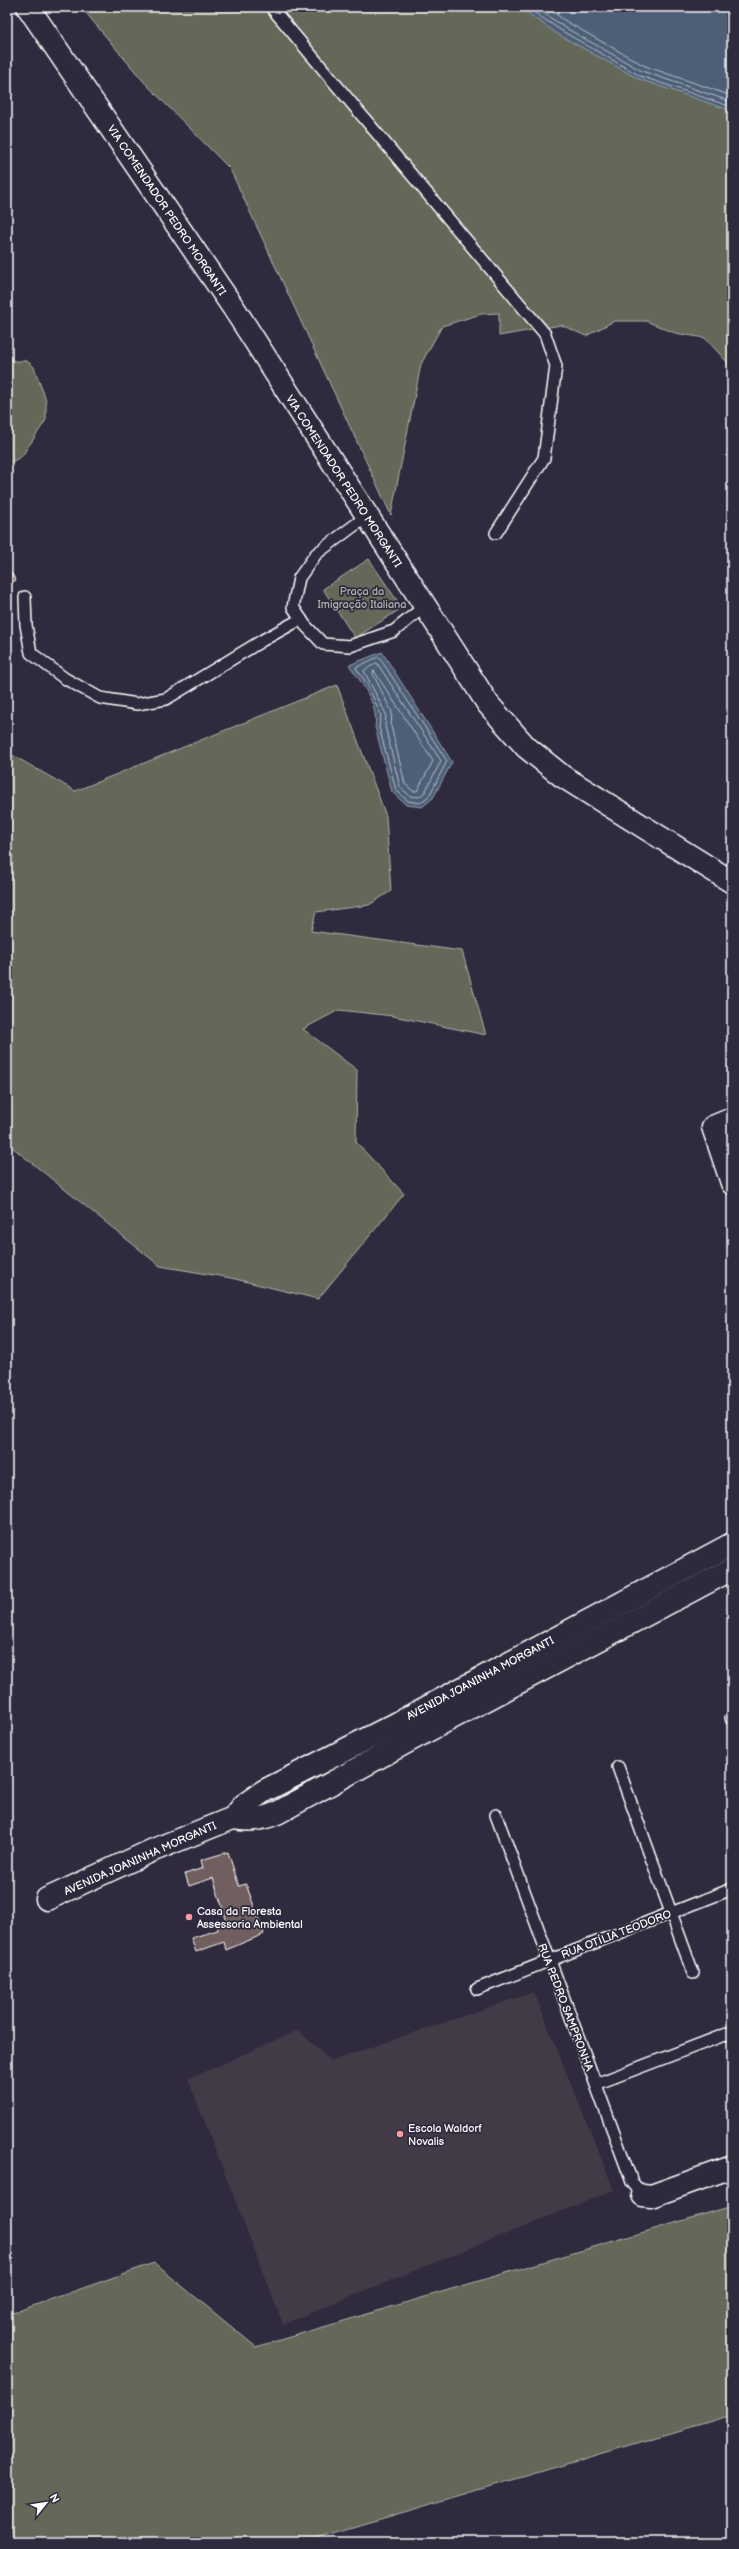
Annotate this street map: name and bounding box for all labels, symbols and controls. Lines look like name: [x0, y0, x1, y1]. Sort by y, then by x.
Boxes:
street label: VIA COMENDADOR PEDRO MORGANTI: [105, 123, 229, 298]
street label: VIA COMENDADOR PEDRO MORGANTI: [283, 393, 405, 570]
park label: Praça da Imigração Italiana: [317, 585, 407, 611]
street label: AVENIDA JOANINHA MORGANTI: [404, 1634, 557, 1723]
street label: AVENIDA JOANINHA MORGANTI: [62, 1819, 219, 1898]
place label: Casa da Floresta Assessoria Ambiental: [197, 1905, 303, 1931]
street label: RUA OTÍLIA TEODORO: [559, 1907, 673, 1961]
marker: Casa da Floresta Assessoria Ambiental: [184, 1912, 194, 1922]
street label: RUA PEDRO SAMPRONHA: [535, 1942, 596, 2073]
place label: Escola Waldorf Novalis: [408, 2122, 482, 2148]
marker: Escola Waldorf Novalis: [395, 2129, 405, 2139]
north arrow: [26, 2483, 66, 2523]
text: N: [47, 2491, 62, 2505]

